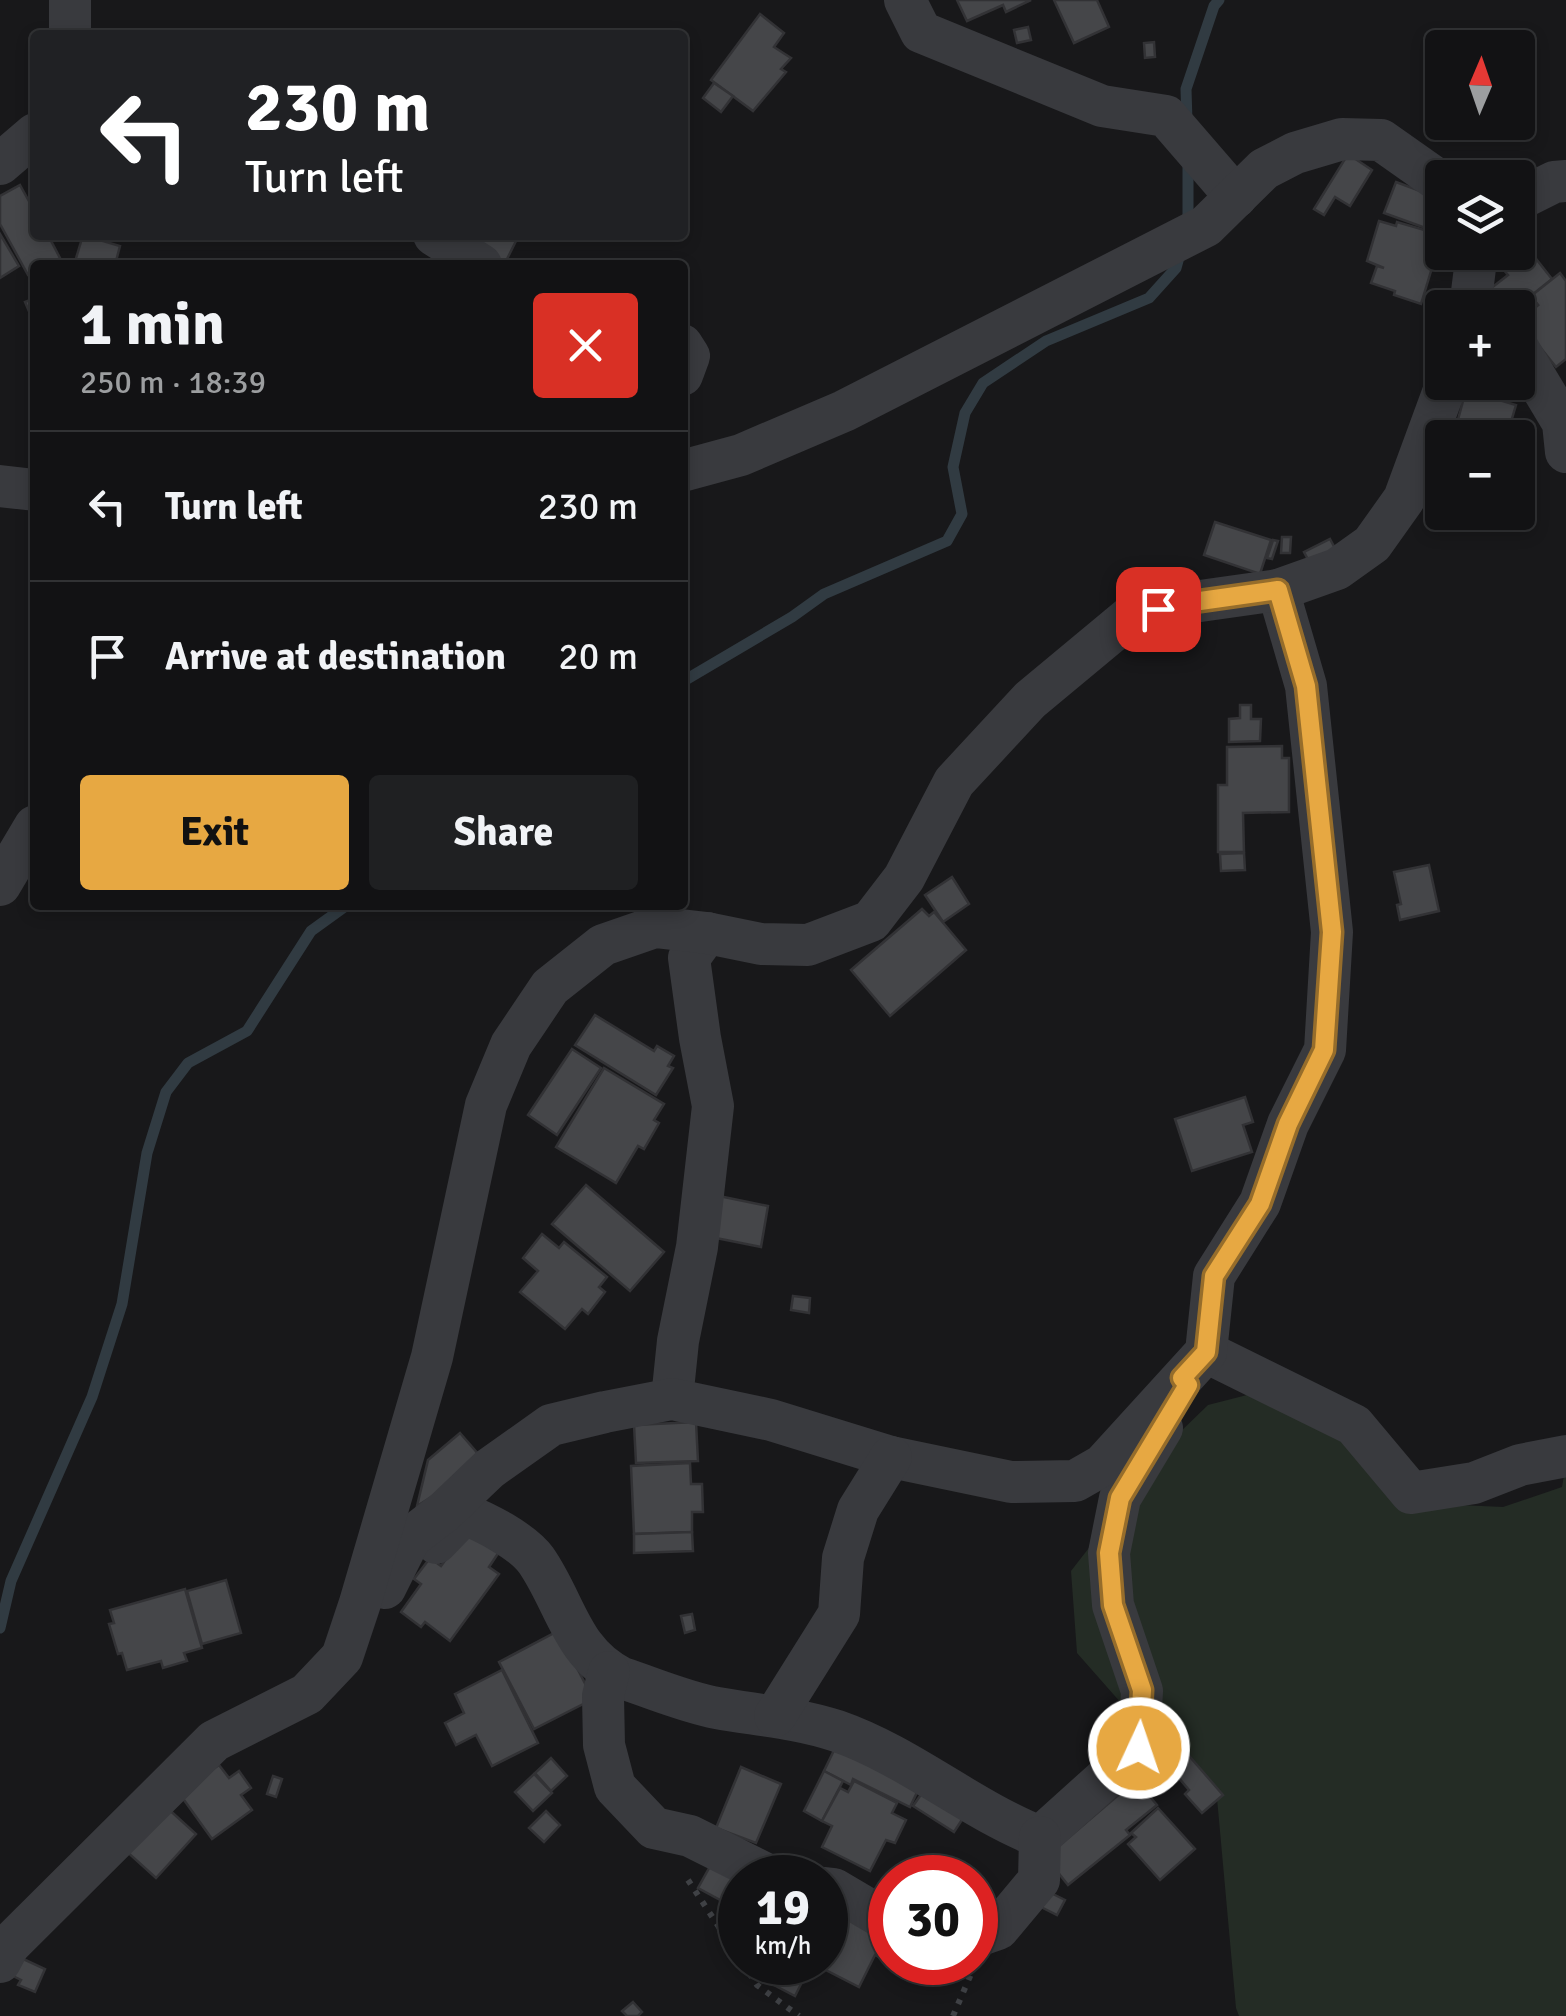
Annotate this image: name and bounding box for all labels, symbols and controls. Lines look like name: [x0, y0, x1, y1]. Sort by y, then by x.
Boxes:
north arrow: [1425, 30, 1535, 140]
map controls: [1425, 30, 1535, 530]
text: 230 m: [245, 64, 430, 150]
icon: left: [80, 70, 210, 200]
text: Turn left: [245, 150, 404, 205]
button: layers: [1425, 160, 1535, 270]
text: 1 min: [80, 288, 225, 362]
button: +: [1425, 290, 1535, 400]
button: close: [533, 293, 638, 398]
text: 250 m · 18:39: [80, 363, 266, 402]
button: −: [1425, 420, 1535, 530]
icon: left: [80, 479, 135, 534]
text: Turn left: [165, 483, 303, 530]
text: 230 m: [538, 483, 638, 530]
pin: [1116, 567, 1201, 652]
icon: arrive: [1131, 582, 1186, 637]
icon: arrive: [80, 629, 135, 684]
text: Arrive at destination: [165, 633, 506, 680]
text: 20 m: [558, 633, 638, 680]
button: Exit: [80, 775, 349, 890]
button: Share: [369, 775, 638, 890]
position arrow: [1087, 1696, 1191, 1800]
speed limit sign: 30: [868, 1855, 998, 1985]
text: 19: [756, 1877, 810, 1939]
text: km/h: [755, 1930, 811, 1961]

